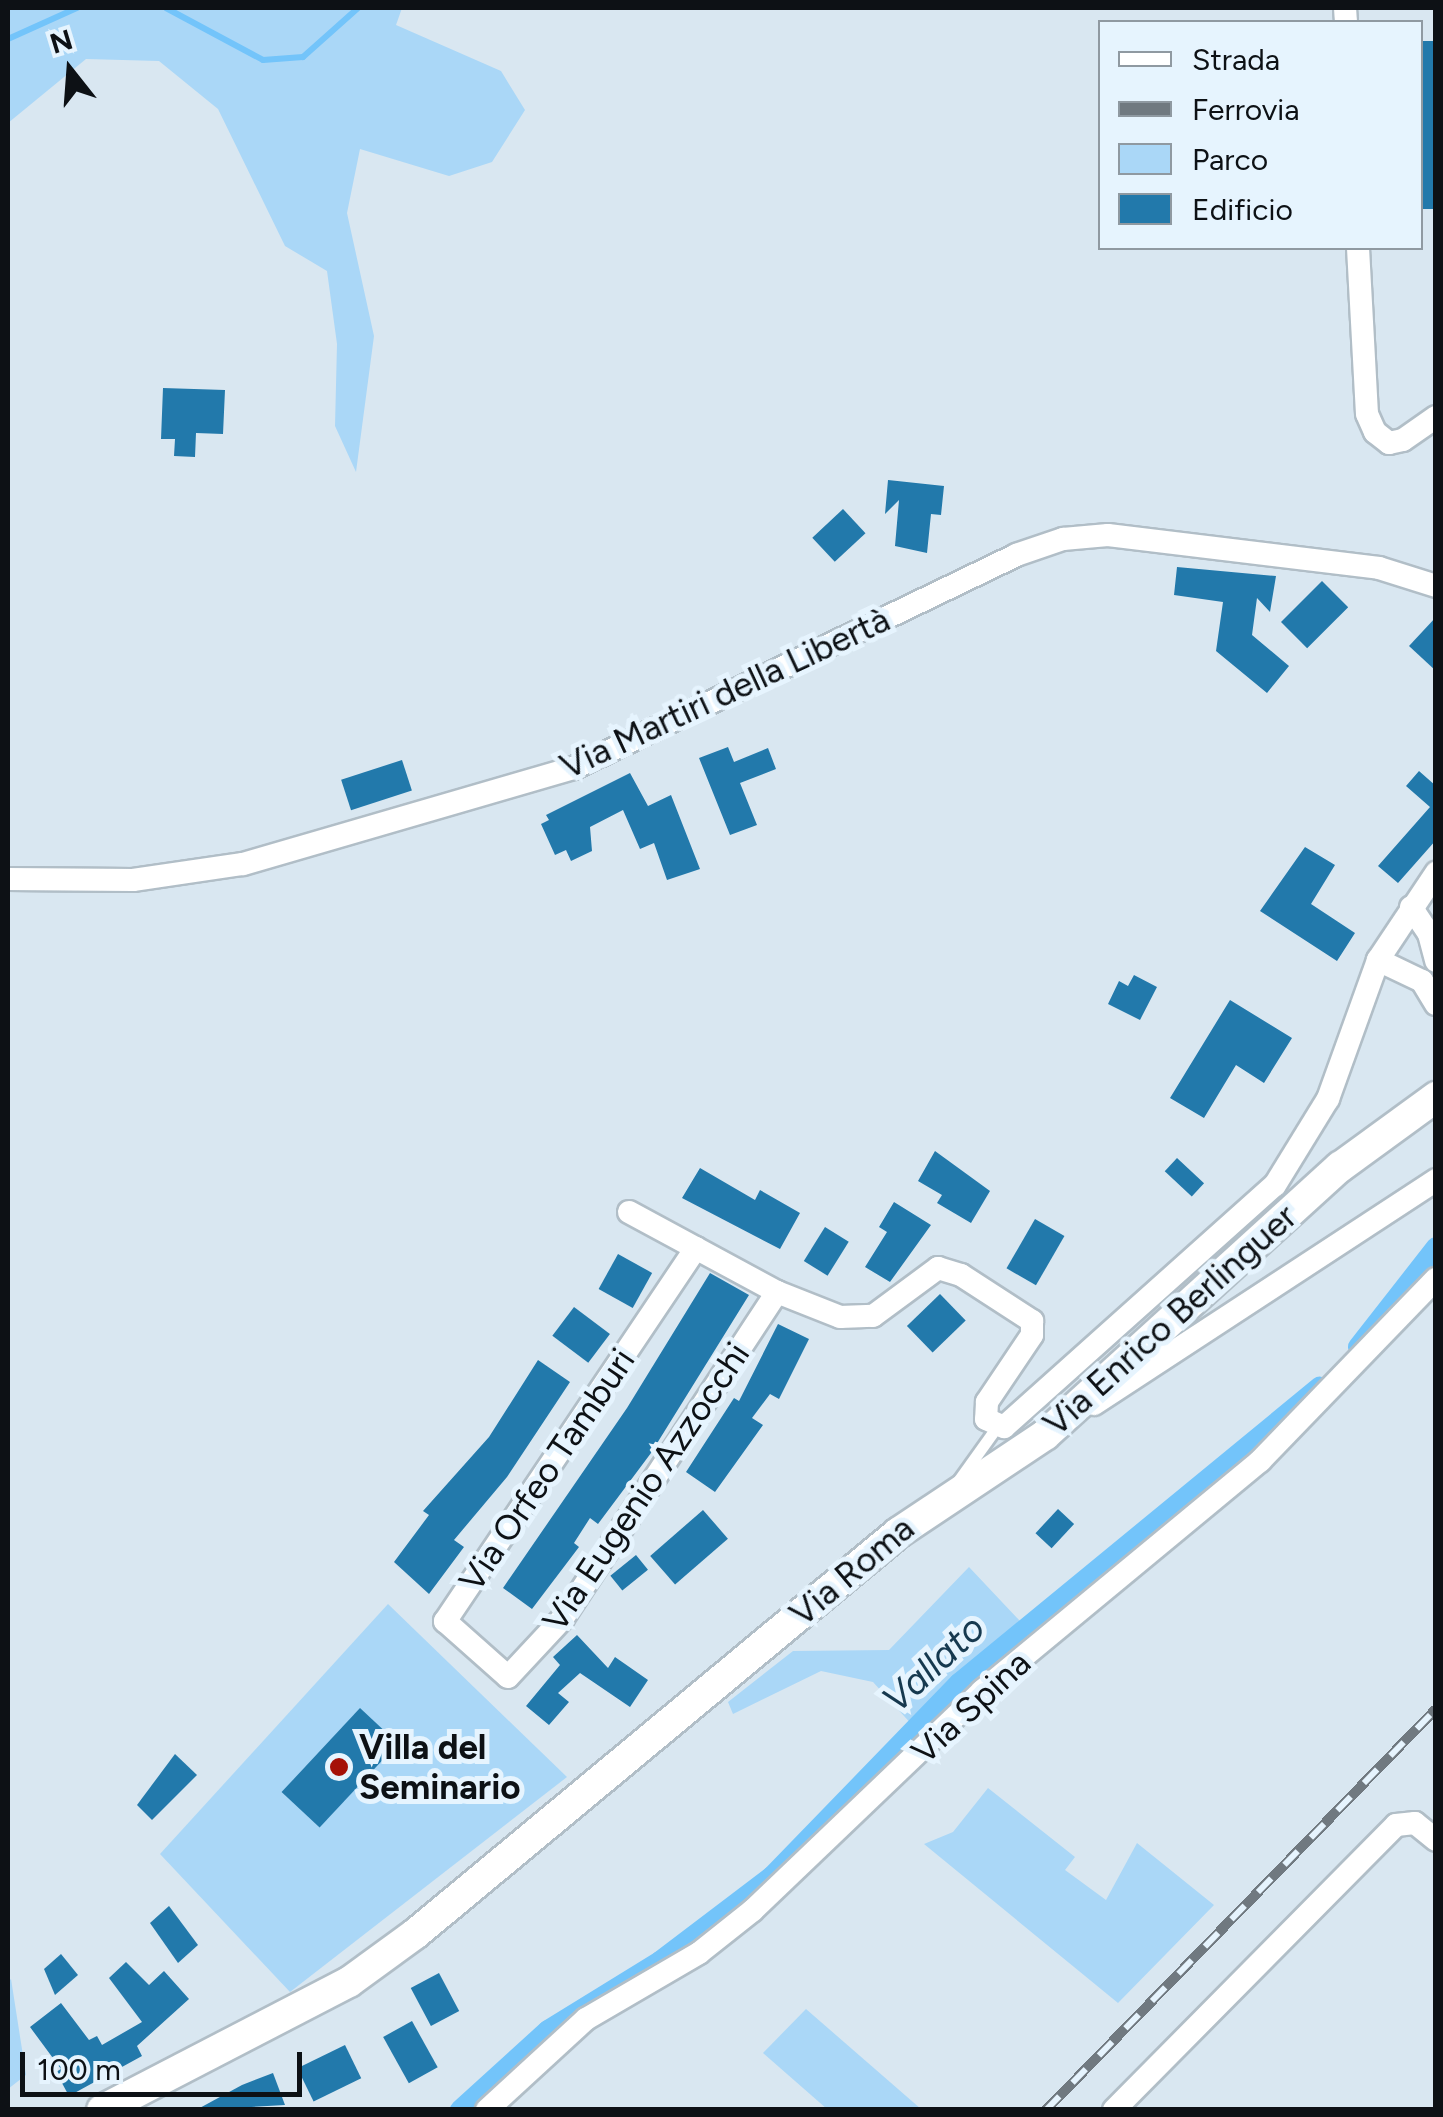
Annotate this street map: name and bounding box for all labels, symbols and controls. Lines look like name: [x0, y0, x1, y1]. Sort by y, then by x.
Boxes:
north arrow: [20, 20, 120, 120]
legend: [1098, 20, 1423, 250]
text: N: [46, 22, 77, 61]
text: Strada: [1192, 41, 1280, 78]
text: Ferrovia: [1192, 91, 1300, 128]
text: Parco: [1192, 141, 1268, 178]
text: Edificio: [1192, 191, 1293, 228]
street label: Via Martiri della Libertà: [554, 598, 896, 788]
street label: Via Enrico Berlinguer: [1035, 1195, 1305, 1445]
street label: Via Eugenio Azzocchi: [534, 1335, 758, 1639]
street label: Via Orfeo Tamburi: [450, 1341, 644, 1599]
street label: Via Roma: [782, 1507, 922, 1635]
water label: Vallato: [873, 1605, 995, 1723]
street label: Via Spina: [903, 1642, 1039, 1772]
place label: Villa del Seminario: [359, 1726, 521, 1808]
marker: Villa del Seminario: [328, 1756, 350, 1778]
scale bar: [25, 2032, 308, 2094]
text: 100 m: [37, 2051, 121, 2088]

